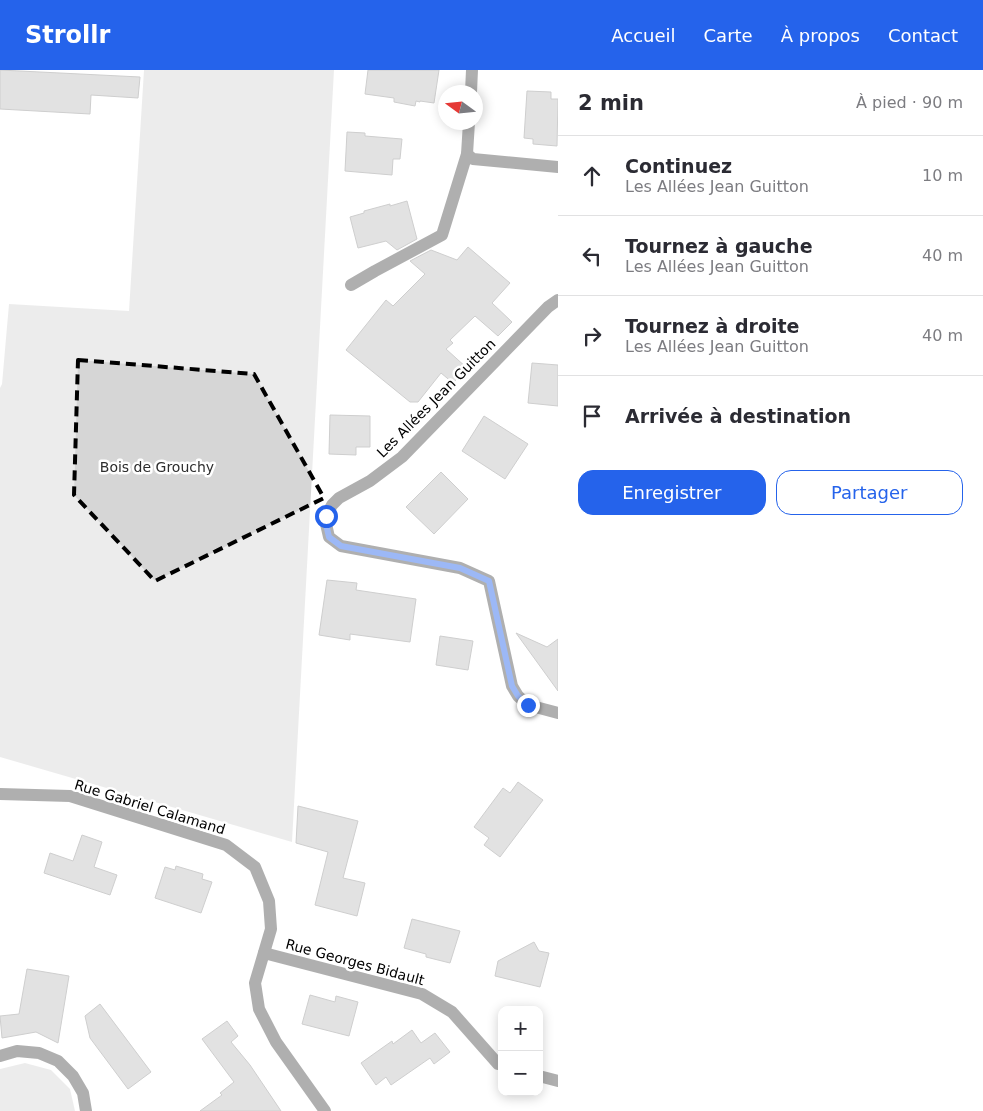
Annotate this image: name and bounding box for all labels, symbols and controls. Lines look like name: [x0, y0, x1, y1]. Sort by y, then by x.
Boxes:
text: Strollr: [25, 21, 110, 49]
text: Accueil: [611, 25, 676, 46]
text: Carte: [704, 25, 753, 46]
text: À propos: [781, 25, 860, 46]
text: Contact: [888, 25, 958, 46]
north arrow: [438, 85, 483, 130]
text: 2 min: [578, 91, 644, 115]
text: À pied · 90 m: [856, 93, 963, 112]
text: Continuez: [625, 155, 732, 177]
icon: ahead: [578, 162, 606, 190]
text: 10 m: [922, 166, 963, 185]
text: Les Allées Jean Guitton: [625, 177, 809, 196]
text: Tournez à gauche: [625, 235, 813, 257]
icon: left: [578, 242, 606, 270]
text: 40 m: [922, 246, 963, 265]
text: Les Allées Jean Guitton: [625, 257, 809, 276]
text: Tournez à droite: [625, 315, 799, 337]
icon: right: [578, 322, 606, 350]
text: 40 m: [922, 326, 963, 345]
street label: Les Allées Jean Guitton: [373, 335, 499, 461]
text: Les Allées Jean Guitton: [625, 337, 809, 356]
icon: arrive: [578, 402, 606, 430]
text: Arrivée à destination: [625, 405, 851, 427]
park label: Bois de Grouchy: [100, 459, 214, 475]
button: Enregistrer: [578, 470, 766, 515]
button: Partager: [776, 470, 963, 515]
route start: [315, 505, 338, 528]
route end: [517, 694, 540, 717]
street label: Rue Gabriel Calamand: [73, 776, 227, 838]
street label: Rue Georges Bidault: [284, 936, 427, 988]
map controls: [498, 1006, 543, 1096]
button: +: [498, 1006, 543, 1051]
button: −: [498, 1051, 543, 1096]

